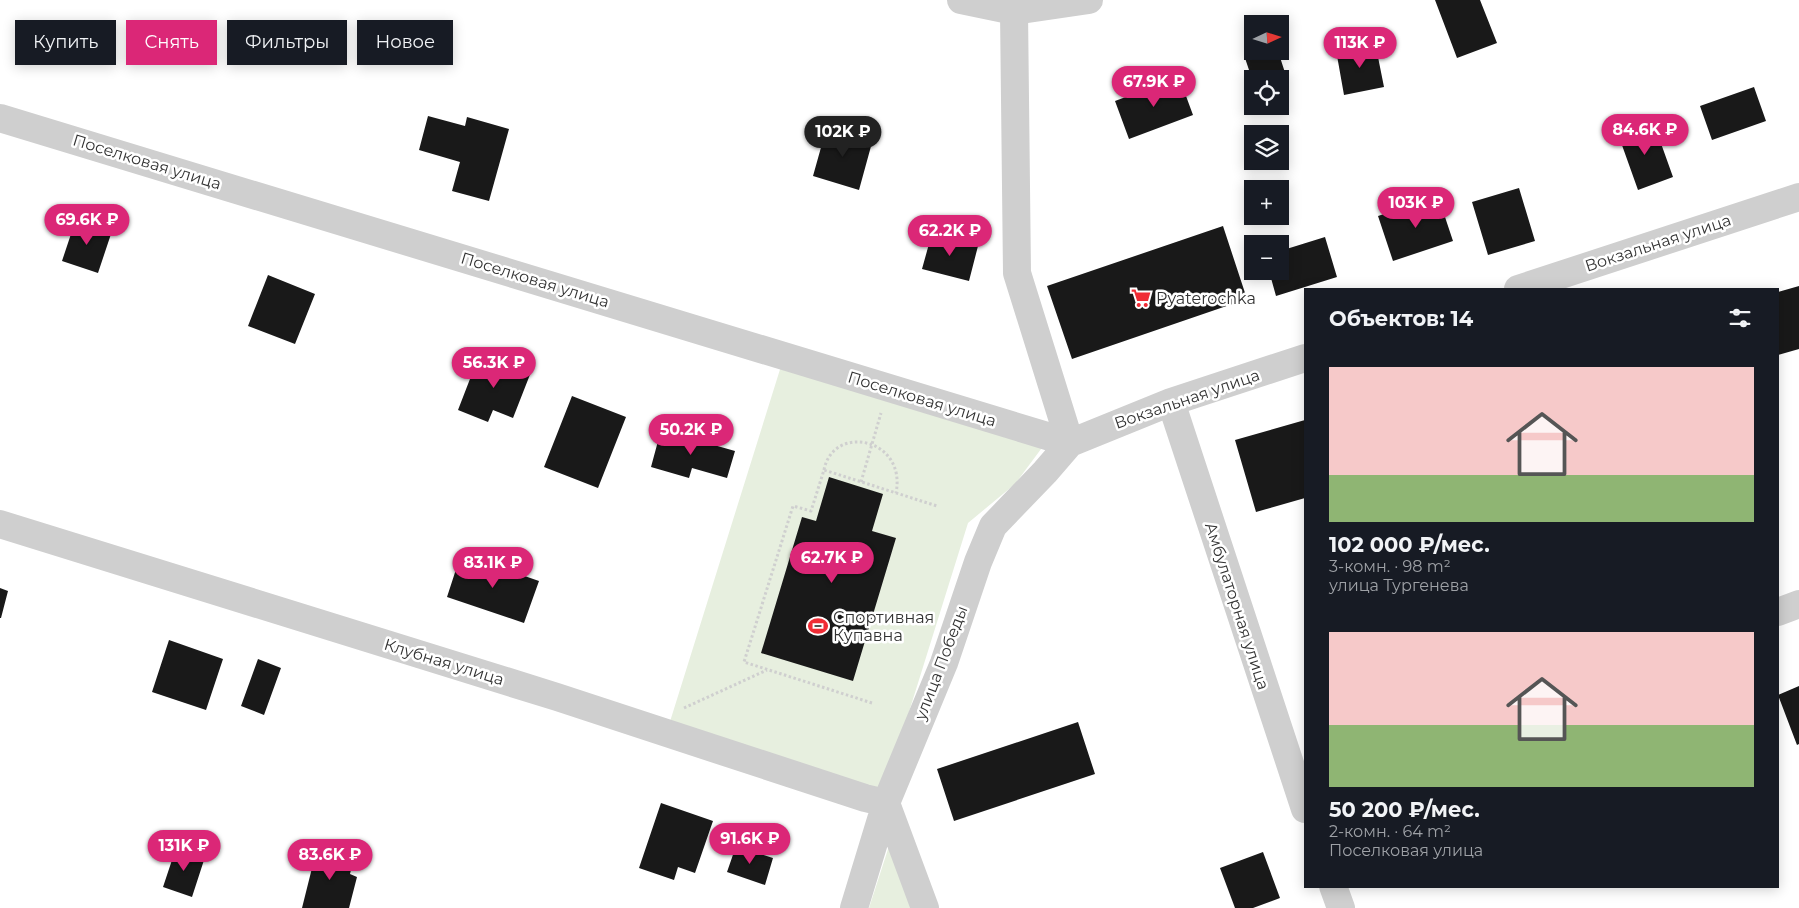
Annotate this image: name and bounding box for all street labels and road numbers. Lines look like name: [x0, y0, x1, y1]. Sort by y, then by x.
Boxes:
street label: Поселковая улица: [71, 130, 223, 194]
street label: Вокзальная улица: [1583, 210, 1733, 276]
street label: Поселковая улица: [459, 248, 611, 312]
street label: Вокзальная улица: [1112, 365, 1262, 433]
street label: Поселковая улица: [846, 367, 998, 431]
street label: Амбулаторная улица: [1201, 520, 1273, 692]
street label: улица Победы: [910, 603, 972, 724]
street label: Клубная улица: [382, 635, 506, 689]

